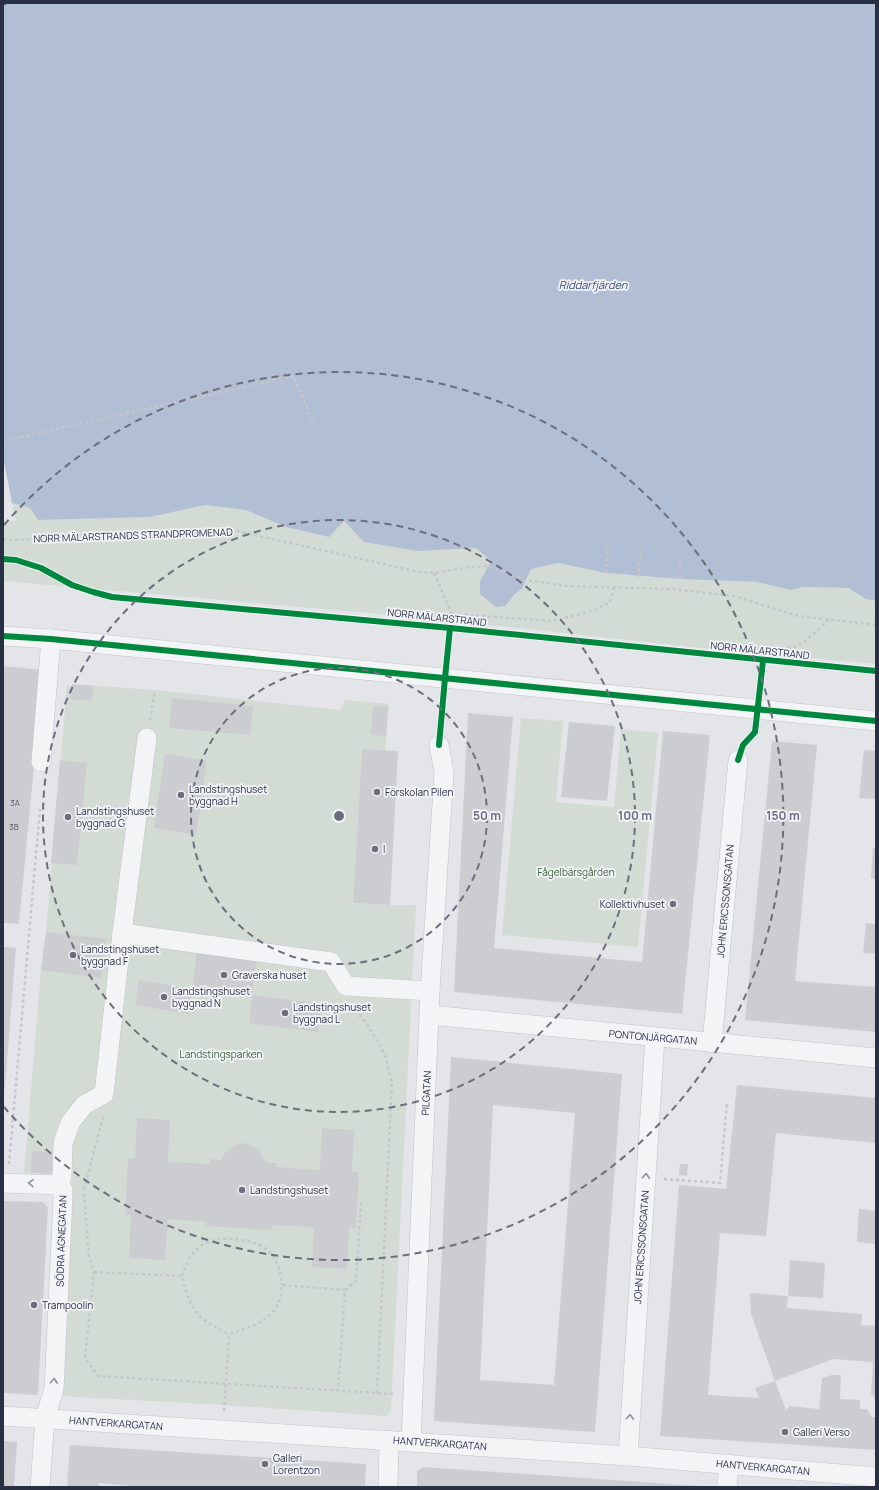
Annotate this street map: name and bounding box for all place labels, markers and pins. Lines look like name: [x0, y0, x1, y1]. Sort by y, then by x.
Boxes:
place label: Landstingshuset byggnad H: [189, 782, 267, 808]
place label: Förskolan Pilen: [385, 785, 453, 799]
marker: Förskolan Pilen: [372, 787, 382, 797]
marker: Landstingshuset byggnad H: [176, 790, 186, 800]
place label: Landstingshuset byggnad G: [76, 804, 154, 830]
centre of rings: [332, 809, 346, 823]
marker: Landstingshuset byggnad G: [63, 812, 73, 822]
place label: I: [383, 842, 385, 856]
marker: I: [370, 844, 380, 854]
place label: Kollektivhuset: [600, 897, 665, 911]
marker: Kollektivhuset: [668, 899, 678, 909]
place label: Landstingshuset byggnad F: [81, 942, 159, 968]
marker: Landstingshuset byggnad F: [68, 950, 78, 960]
place label: Graverska huset: [232, 968, 307, 982]
marker: Graverska huset: [219, 970, 229, 980]
place label: Landstingshuset byggnad N: [172, 984, 250, 1010]
marker: Landstingshuset byggnad N: [159, 992, 169, 1002]
place label: Landstingshuset byggnad L: [293, 1000, 371, 1026]
marker: Landstingshuset byggnad L: [280, 1008, 290, 1018]
place label: Landstingshuset: [250, 1183, 328, 1197]
marker: Landstingshuset: [237, 1185, 247, 1195]
place label: Trampoolin: [42, 1298, 93, 1312]
marker: Trampoolin: [29, 1300, 39, 1310]
place label: Galleri Verso: [793, 1425, 850, 1439]
marker: Galleri Verso: [780, 1427, 790, 1437]
place label: Galleri Lorentzon: [273, 1451, 320, 1477]
marker: Galleri Lorentzon: [260, 1459, 270, 1469]

